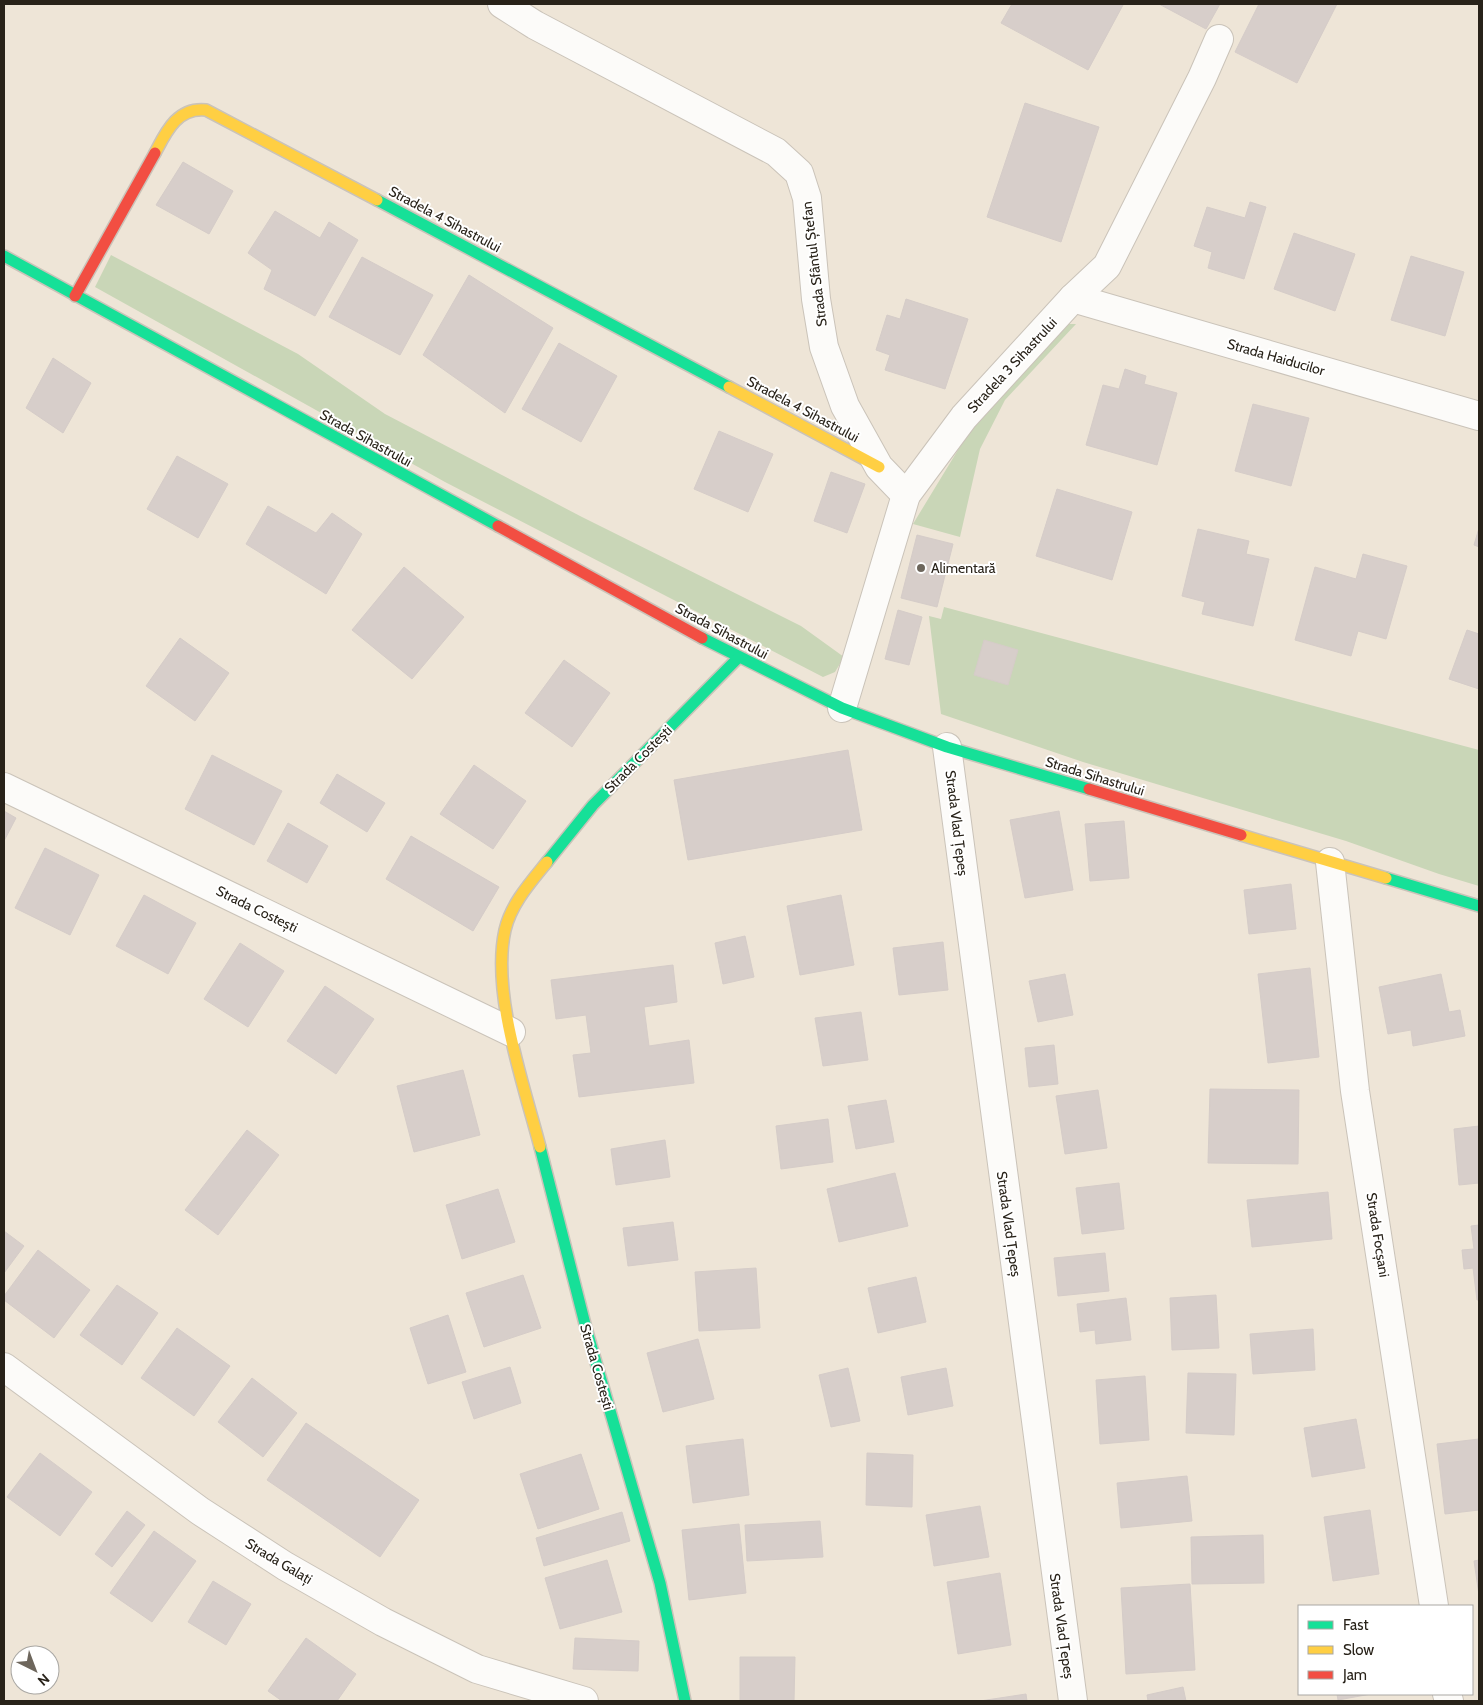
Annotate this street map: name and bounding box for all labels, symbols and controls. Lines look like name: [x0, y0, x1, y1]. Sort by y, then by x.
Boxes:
street label: Stradela 4 Sihastrului: [386, 182, 504, 256]
street label: Strada Sfântul Ștefan: [797, 200, 831, 328]
street label: Stradela 3 Sihastrului: [963, 314, 1061, 416]
street label: Strada Haiducilor: [1225, 334, 1327, 380]
street label: Stradela 4 Sihastrului: [744, 372, 862, 446]
street label: Strada Sihastrului: [317, 405, 415, 471]
place label: Alimentară: [931, 559, 996, 577]
marker: Alimentară: [915, 562, 927, 574]
street label: Strada Sihastrului: [672, 599, 772, 663]
street label: Strada Costești: [600, 721, 676, 797]
street label: Strada Sihastrului: [1043, 752, 1147, 800]
street label: Strada Vlad Țepeș: [942, 769, 972, 877]
street label: Strada Costești: [213, 881, 301, 937]
street label: Strada Vlad Țepeș: [993, 1170, 1025, 1278]
street label: Strada Focșani: [1362, 1191, 1394, 1279]
street label: Strada Costești: [576, 1322, 618, 1412]
street label: Strada Galați: [242, 1534, 316, 1588]
street label: Strada Vlad Țepeș: [1046, 1572, 1078, 1680]
legend: [1298, 1605, 1473, 1695]
text: Fast: [1343, 1616, 1368, 1634]
text: Slow: [1343, 1641, 1374, 1659]
north arrow: [10, 1645, 60, 1695]
text: Jam: [1342, 1666, 1367, 1684]
text: N: [34, 1670, 53, 1690]

